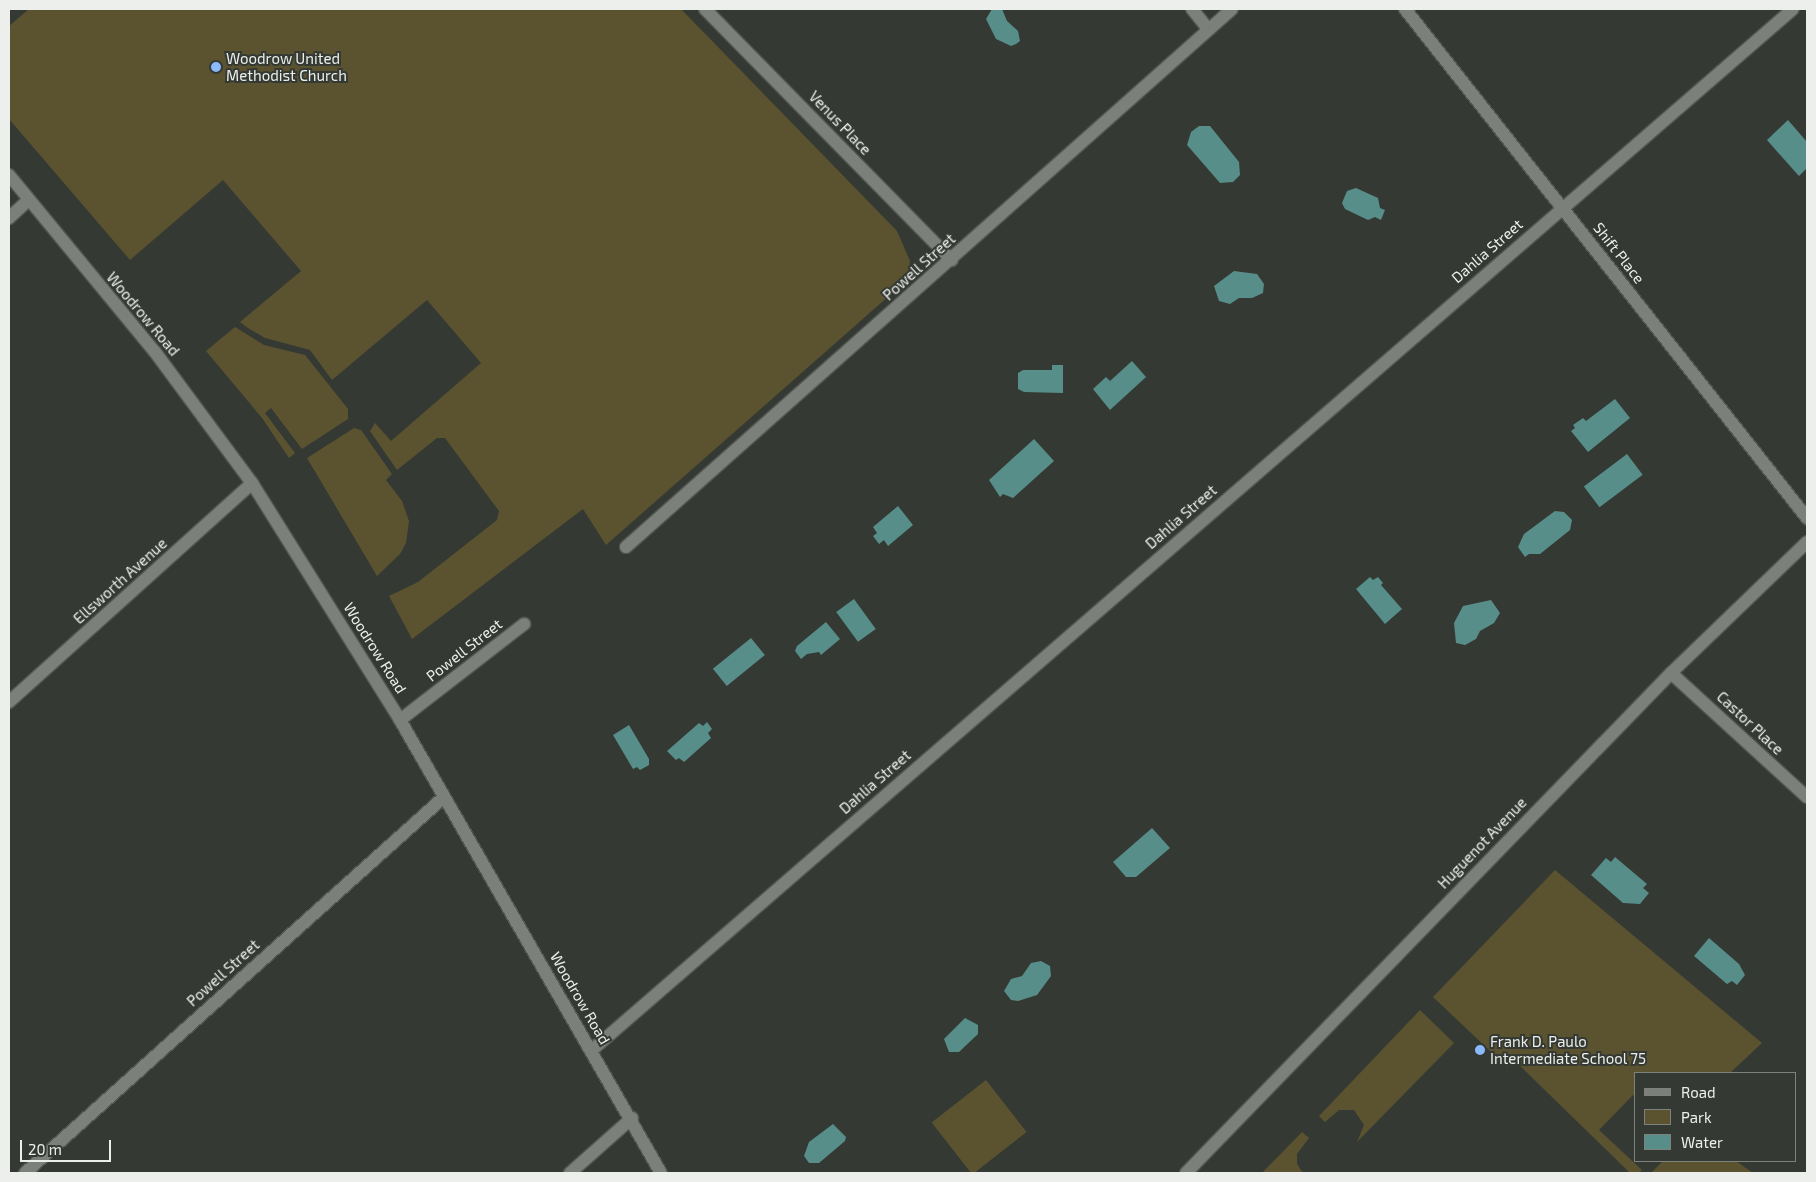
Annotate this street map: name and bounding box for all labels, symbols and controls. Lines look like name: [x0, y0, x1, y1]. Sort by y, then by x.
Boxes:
place label: Woodrow United Methodist Church: [226, 49, 347, 84]
marker: Woodrow United Methodist Church: [210, 61, 222, 73]
street label: Venus Place: [805, 87, 875, 159]
street label: Dahlia Street: [1448, 215, 1526, 287]
street label: Shift Place: [1590, 219, 1648, 287]
street label: Powell Street: [879, 230, 959, 304]
street label: Woodrow Road: [103, 268, 183, 360]
street label: Dahlia Street: [1142, 481, 1220, 553]
street label: Ellsworth Avenue: [69, 534, 171, 628]
street label: Woodrow Road: [340, 599, 410, 697]
street label: Powell Street: [422, 615, 506, 685]
street label: Castor Place: [1713, 687, 1787, 759]
street label: Dahlia Street: [836, 746, 914, 818]
street label: Huguenot Avenue: [1434, 794, 1530, 892]
street label: Powell Street: [183, 936, 263, 1010]
street label: Woodrow Road: [546, 948, 614, 1048]
place label: Frank D. Paulo Intermediate School 75: [1490, 1032, 1646, 1067]
marker: Frank D. Paulo Intermediate School 75: [1474, 1044, 1486, 1056]
legend: [1634, 1072, 1796, 1162]
text: Road: [1681, 1083, 1716, 1101]
text: Park: [1681, 1108, 1712, 1126]
scale bar: [22, 1130, 114, 1162]
text: Water: [1681, 1133, 1723, 1151]
text: 20 m: [28, 1140, 62, 1158]

